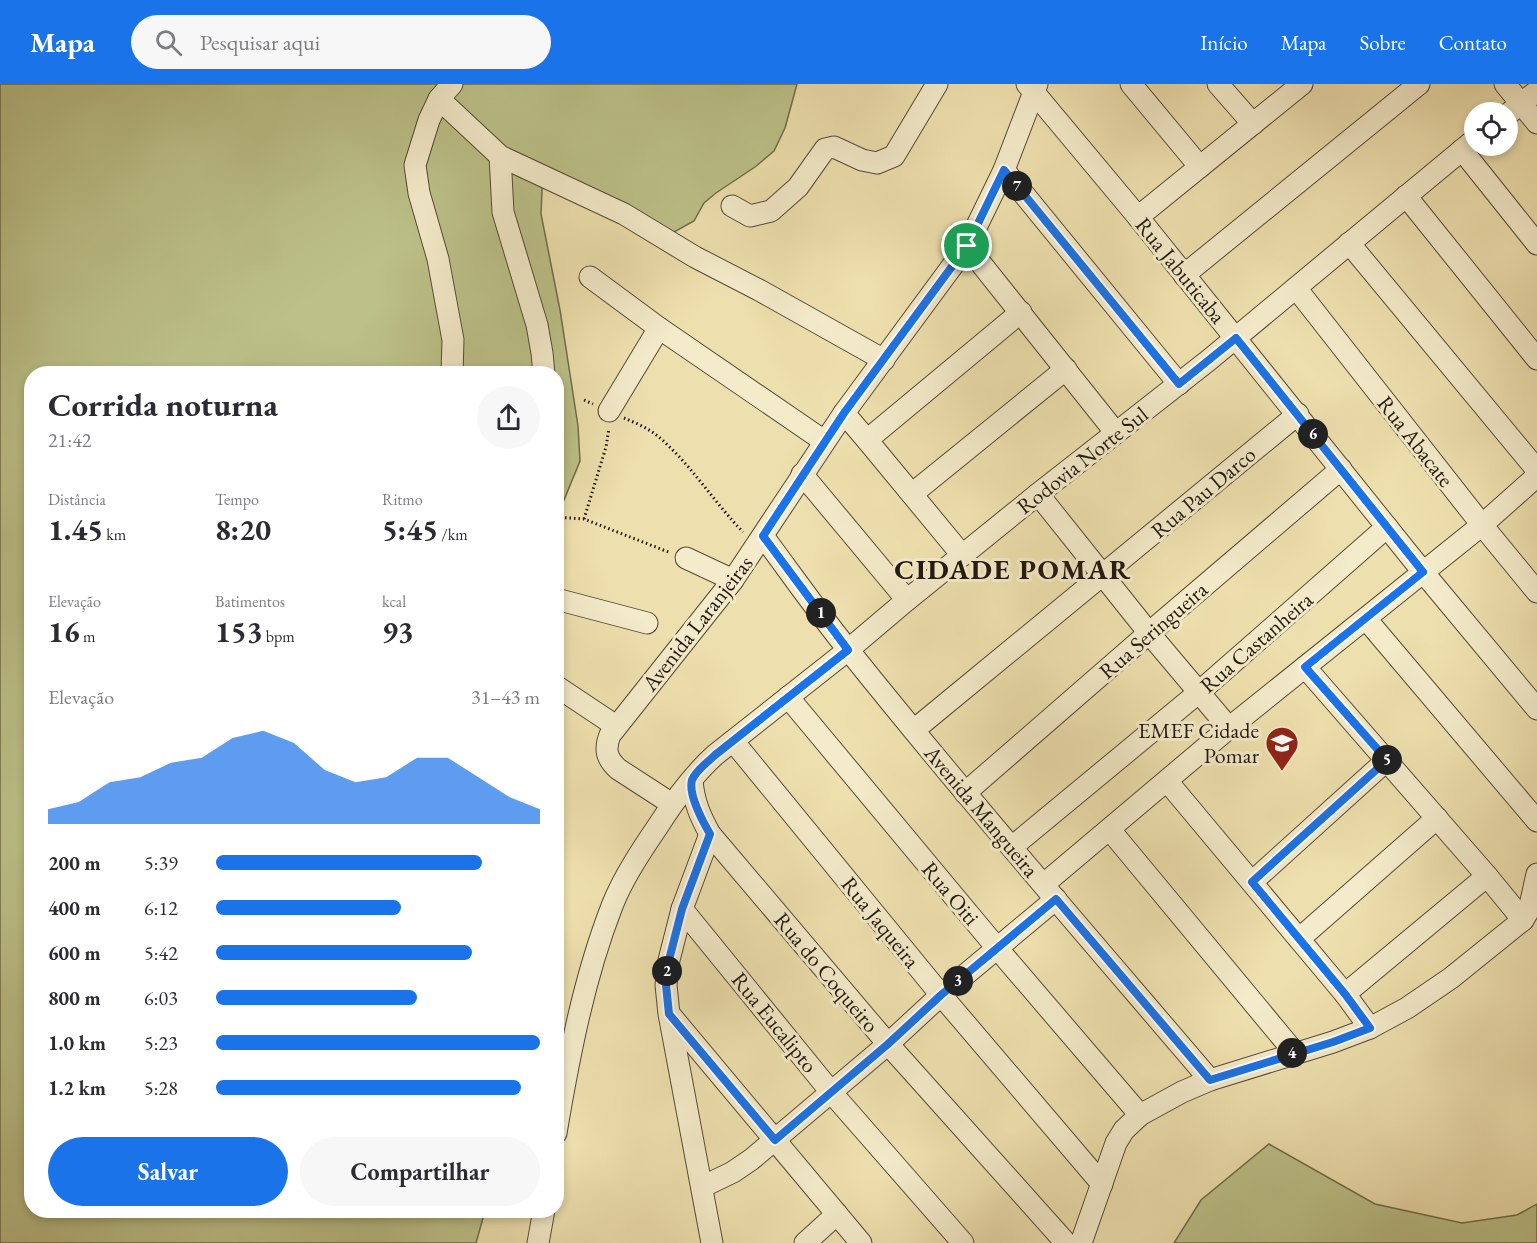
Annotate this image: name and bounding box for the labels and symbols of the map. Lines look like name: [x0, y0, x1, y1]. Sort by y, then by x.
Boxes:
pin: 7: [1002, 171, 1032, 201]
street label: Rua Jabuticaba: [1129, 211, 1233, 330]
pin: [941, 220, 992, 271]
street label: Rua Abacate: [1371, 390, 1461, 493]
street label: Rodovia Norte Sul: [1011, 400, 1154, 521]
pin: 6: [1298, 419, 1328, 449]
street label: Rua Pau Darco: [1145, 440, 1262, 545]
street label: Avenida Laranjeiras: [635, 550, 759, 698]
district label: CIDADE POMAR: [894, 551, 1132, 587]
street label: Rua Seringueira: [1093, 575, 1214, 686]
street label: Rua Castanheira: [1194, 585, 1319, 699]
pin: 1: [806, 598, 836, 628]
place label: EMEF Cidade Pomar: [1138, 716, 1260, 770]
school or university icon: EMEF Cidade Pomar: [1264, 725, 1300, 772]
street label: Avenida Mangueira: [917, 739, 1045, 884]
pin: 5: [1372, 745, 1402, 775]
street label: Rua Oiti: [915, 855, 986, 931]
street label: Rua Jaqueira: [835, 870, 927, 974]
street label: Rua do Coqueiro: [768, 906, 886, 1039]
pin: 2: [652, 956, 682, 986]
street label: Rua Eucalipto: [725, 966, 824, 1079]
pin: 3: [943, 966, 973, 996]
pin: 4: [1277, 1038, 1307, 1068]

